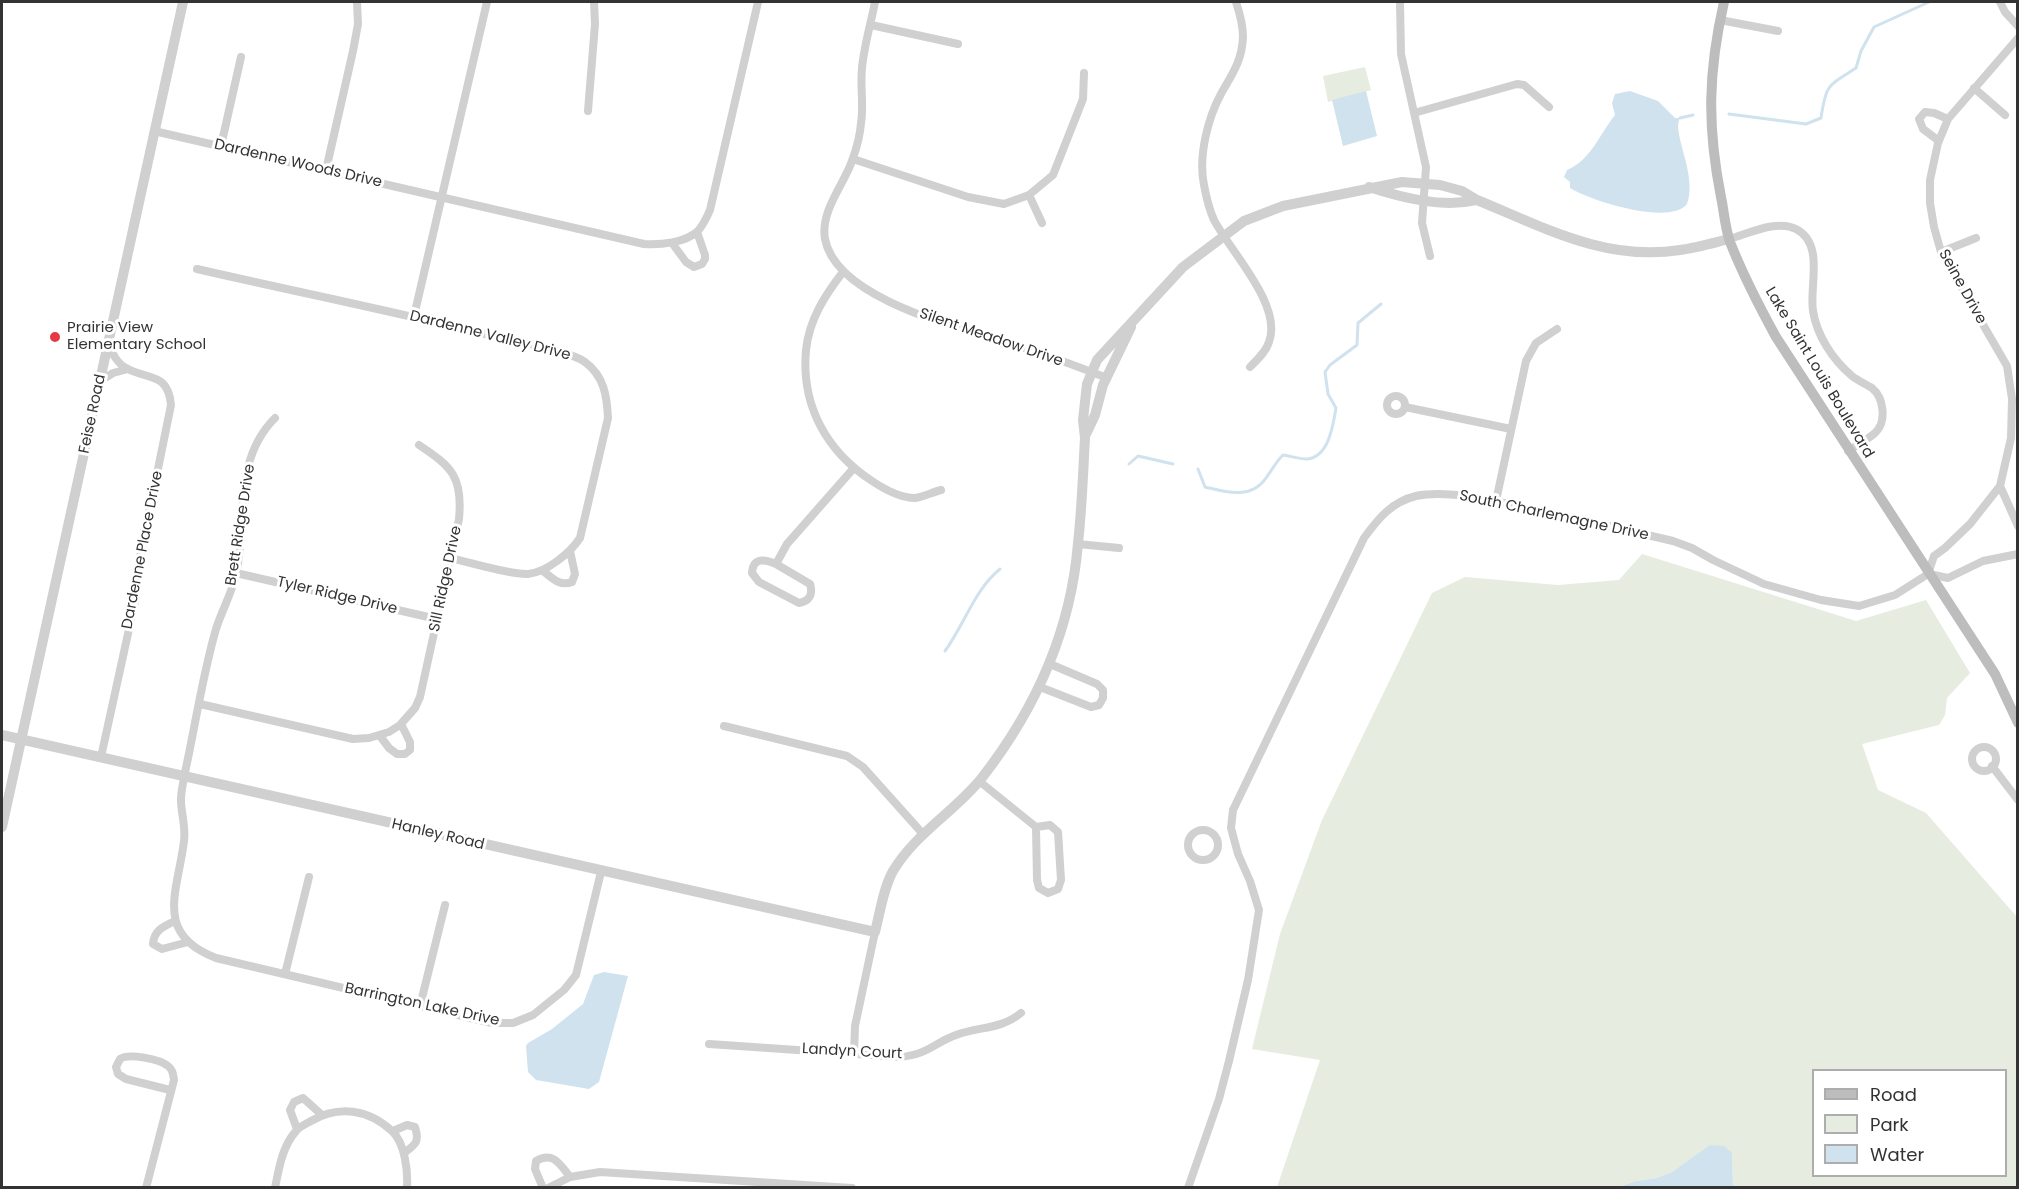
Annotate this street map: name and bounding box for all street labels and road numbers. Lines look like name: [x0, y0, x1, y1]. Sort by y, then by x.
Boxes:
street label: Dardenne Woods Drive: [212, 136, 384, 192]
street label: Seine Drive: [1934, 247, 1990, 327]
street label: Lake Saint Louis Boulevard: [1761, 284, 1877, 462]
street label: Silent Meadow Drive: [917, 305, 1065, 371]
street label: Dardenne Valley Drive: [408, 307, 572, 365]
street label: Feise Road: [76, 373, 110, 455]
street label: Brett Ridge Drive: [222, 463, 260, 587]
street label: Dardenne Place Drive: [119, 469, 167, 631]
street label: South Charlemagne Drive: [1458, 487, 1650, 545]
street label: Sill Ridge Drive: [426, 524, 466, 634]
street label: Tyler Ridge Drive: [275, 573, 399, 619]
street label: Hanley Road: [390, 816, 486, 854]
street label: Barrington Lake Drive: [343, 980, 501, 1030]
street label: Landyn Court: [801, 1040, 903, 1064]

